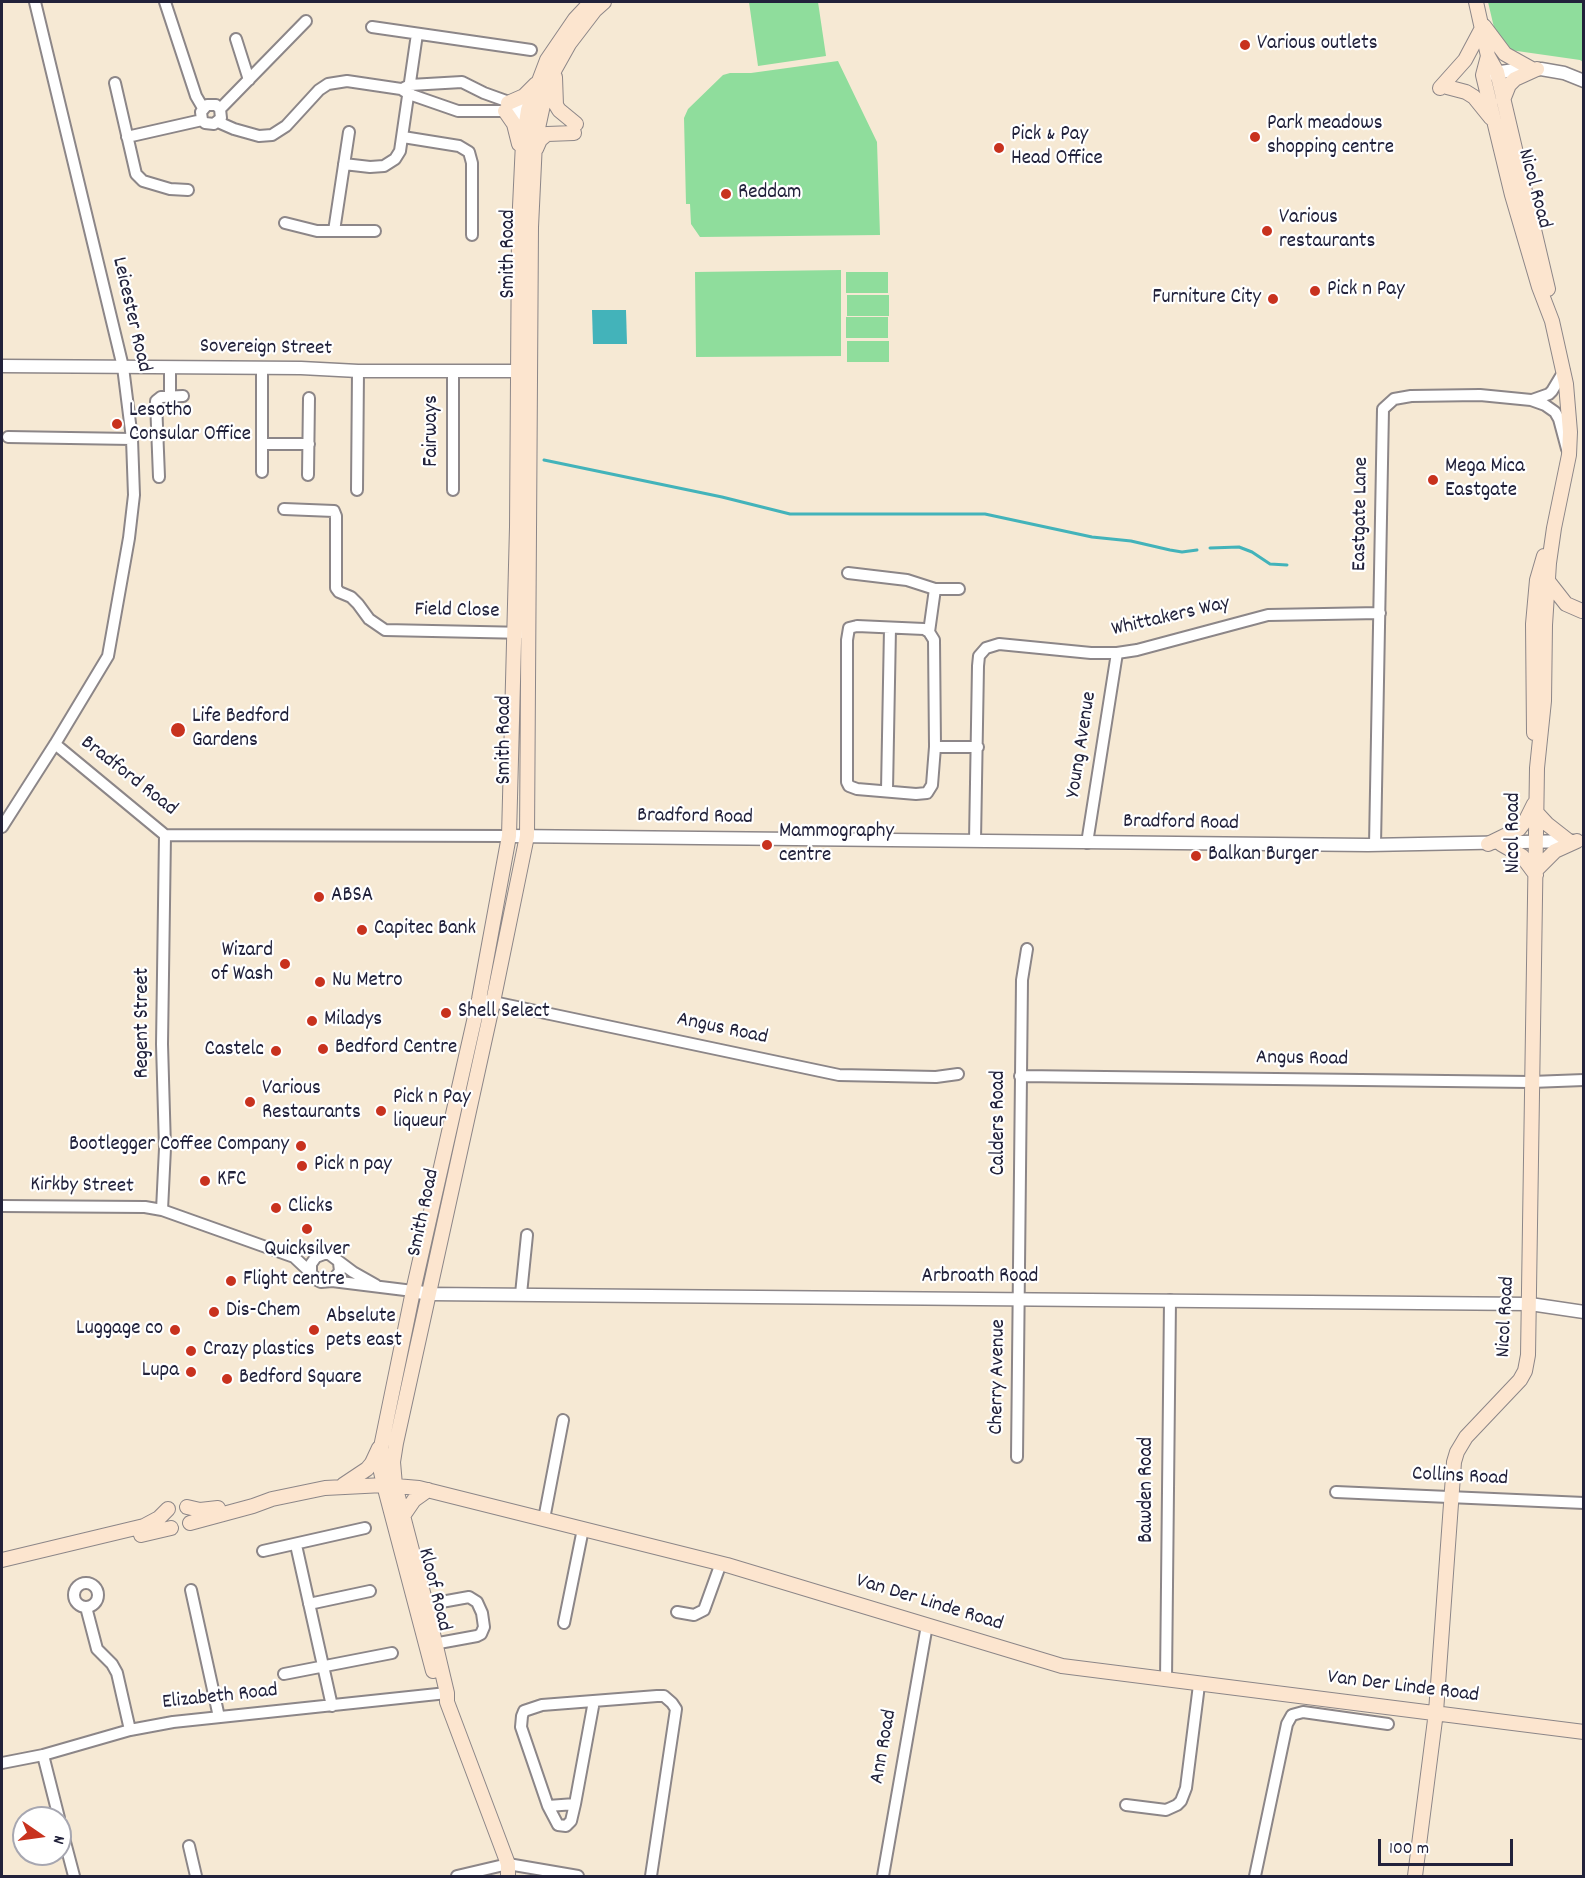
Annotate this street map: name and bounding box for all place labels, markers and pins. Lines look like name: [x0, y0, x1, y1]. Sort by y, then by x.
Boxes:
place label: Various outlets: [1257, 32, 1378, 58]
marker: Various outlets: [1238, 38, 1252, 52]
place label: Park meadows shopping centre: [1267, 112, 1394, 162]
place label: Pick & Pay Head Office: [1011, 123, 1103, 173]
marker: Park meadows shopping centre: [1248, 130, 1262, 144]
marker: Pick & Pay Head Office: [992, 141, 1006, 155]
place label: Reddam: [738, 181, 801, 207]
marker: Reddam: [719, 187, 733, 201]
place label: Various restaurants: [1279, 206, 1375, 256]
marker: Various restaurants: [1260, 224, 1274, 238]
place label: Pick n Pay: [1327, 278, 1405, 304]
marker: Pick n Pay: [1308, 284, 1322, 298]
place label: Furniture City: [1152, 286, 1261, 312]
marker: Furniture City: [1266, 292, 1280, 306]
place label: Lesotho Consular Office: [129, 399, 251, 449]
marker: Lesotho Consular Office: [110, 417, 124, 431]
place label: Mega Mica Eastgate: [1445, 455, 1525, 505]
marker: Mega Mica Eastgate: [1426, 473, 1440, 487]
place label: Life Bedford Gardens: [192, 705, 289, 755]
marker: Life Bedford Gardens: [169, 721, 187, 739]
place label: Mammography centre: [779, 820, 894, 870]
marker: Mammography centre: [760, 838, 774, 852]
place label: Balkan Burger: [1208, 843, 1319, 869]
marker: Balkan Burger: [1189, 849, 1203, 863]
place label: ABSA: [331, 884, 373, 910]
marker: ABSA: [312, 890, 326, 904]
place label: Capitec Bank: [374, 917, 476, 943]
marker: Capitec Bank: [355, 923, 369, 937]
place label: Wizard of Wash: [211, 939, 273, 989]
marker: Wizard of Wash: [278, 957, 292, 971]
place label: Nu Metro: [332, 969, 403, 995]
marker: Nu Metro: [313, 975, 327, 989]
place label: Shell Select: [458, 1000, 550, 1026]
marker: Shell Select: [439, 1006, 453, 1020]
place label: Miladys: [324, 1008, 382, 1034]
marker: Miladys: [305, 1014, 319, 1028]
place label: Bedford Centre: [335, 1036, 457, 1062]
place label: Castelc: [205, 1038, 264, 1064]
marker: Bedford Centre: [316, 1042, 330, 1056]
marker: Castelc: [269, 1044, 283, 1058]
place label: Various Restaurants: [262, 1077, 361, 1127]
place label: Pick n Pay liqueur: [393, 1086, 471, 1136]
marker: Various Restaurants: [243, 1095, 257, 1109]
marker: Pick n Pay liqueur: [374, 1104, 388, 1118]
place label: Bootlegger Coffee Company: [69, 1133, 289, 1159]
marker: Bootlegger Coffee Company: [294, 1139, 308, 1153]
place label: Pick n pay: [314, 1153, 392, 1179]
marker: Pick n pay: [295, 1159, 309, 1173]
place label: KFC: [217, 1168, 246, 1194]
marker: KFC: [198, 1174, 212, 1188]
place label: Clicks: [288, 1195, 333, 1221]
marker: Clicks: [269, 1201, 283, 1215]
marker: Quicksilver: [300, 1222, 314, 1236]
place label: Quicksilver: [264, 1238, 350, 1264]
place label: Flight centre: [243, 1268, 345, 1294]
marker: Flight centre: [224, 1274, 238, 1288]
place label: Dis-Chem: [226, 1299, 300, 1325]
marker: Dis-Chem: [207, 1305, 221, 1319]
place label: Abselute pets east: [326, 1305, 402, 1355]
place label: Luggage co: [76, 1317, 163, 1343]
marker: Luggage co: [168, 1323, 182, 1337]
marker: Abselute pets east: [307, 1323, 321, 1337]
place label: Crazy plastics: [203, 1338, 315, 1364]
marker: Crazy plastics: [184, 1344, 198, 1358]
place label: Lupa: [142, 1359, 179, 1385]
marker: Lupa: [184, 1365, 198, 1379]
place label: Bedford Square: [239, 1366, 362, 1392]
marker: Bedford Square: [220, 1372, 234, 1386]

